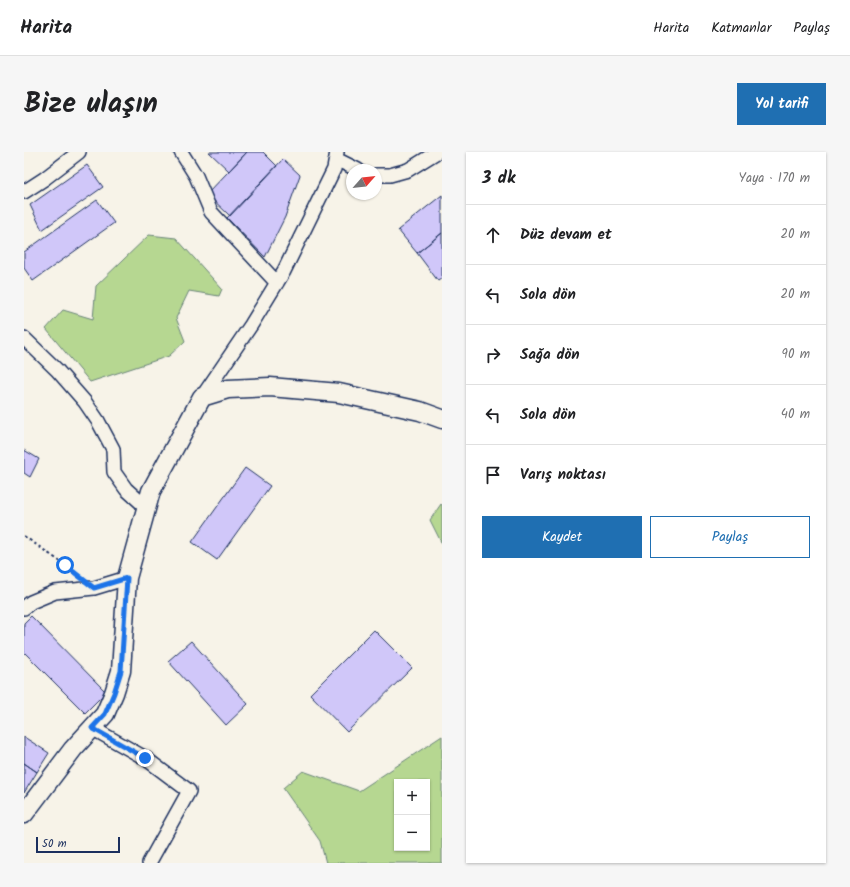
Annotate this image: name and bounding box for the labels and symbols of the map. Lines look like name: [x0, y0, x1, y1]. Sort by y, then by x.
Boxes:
north arrow: [346, 164, 382, 200]
route start: [56, 556, 74, 574]
route end: [136, 749, 154, 767]
scale bar: [36, 835, 120, 854]

